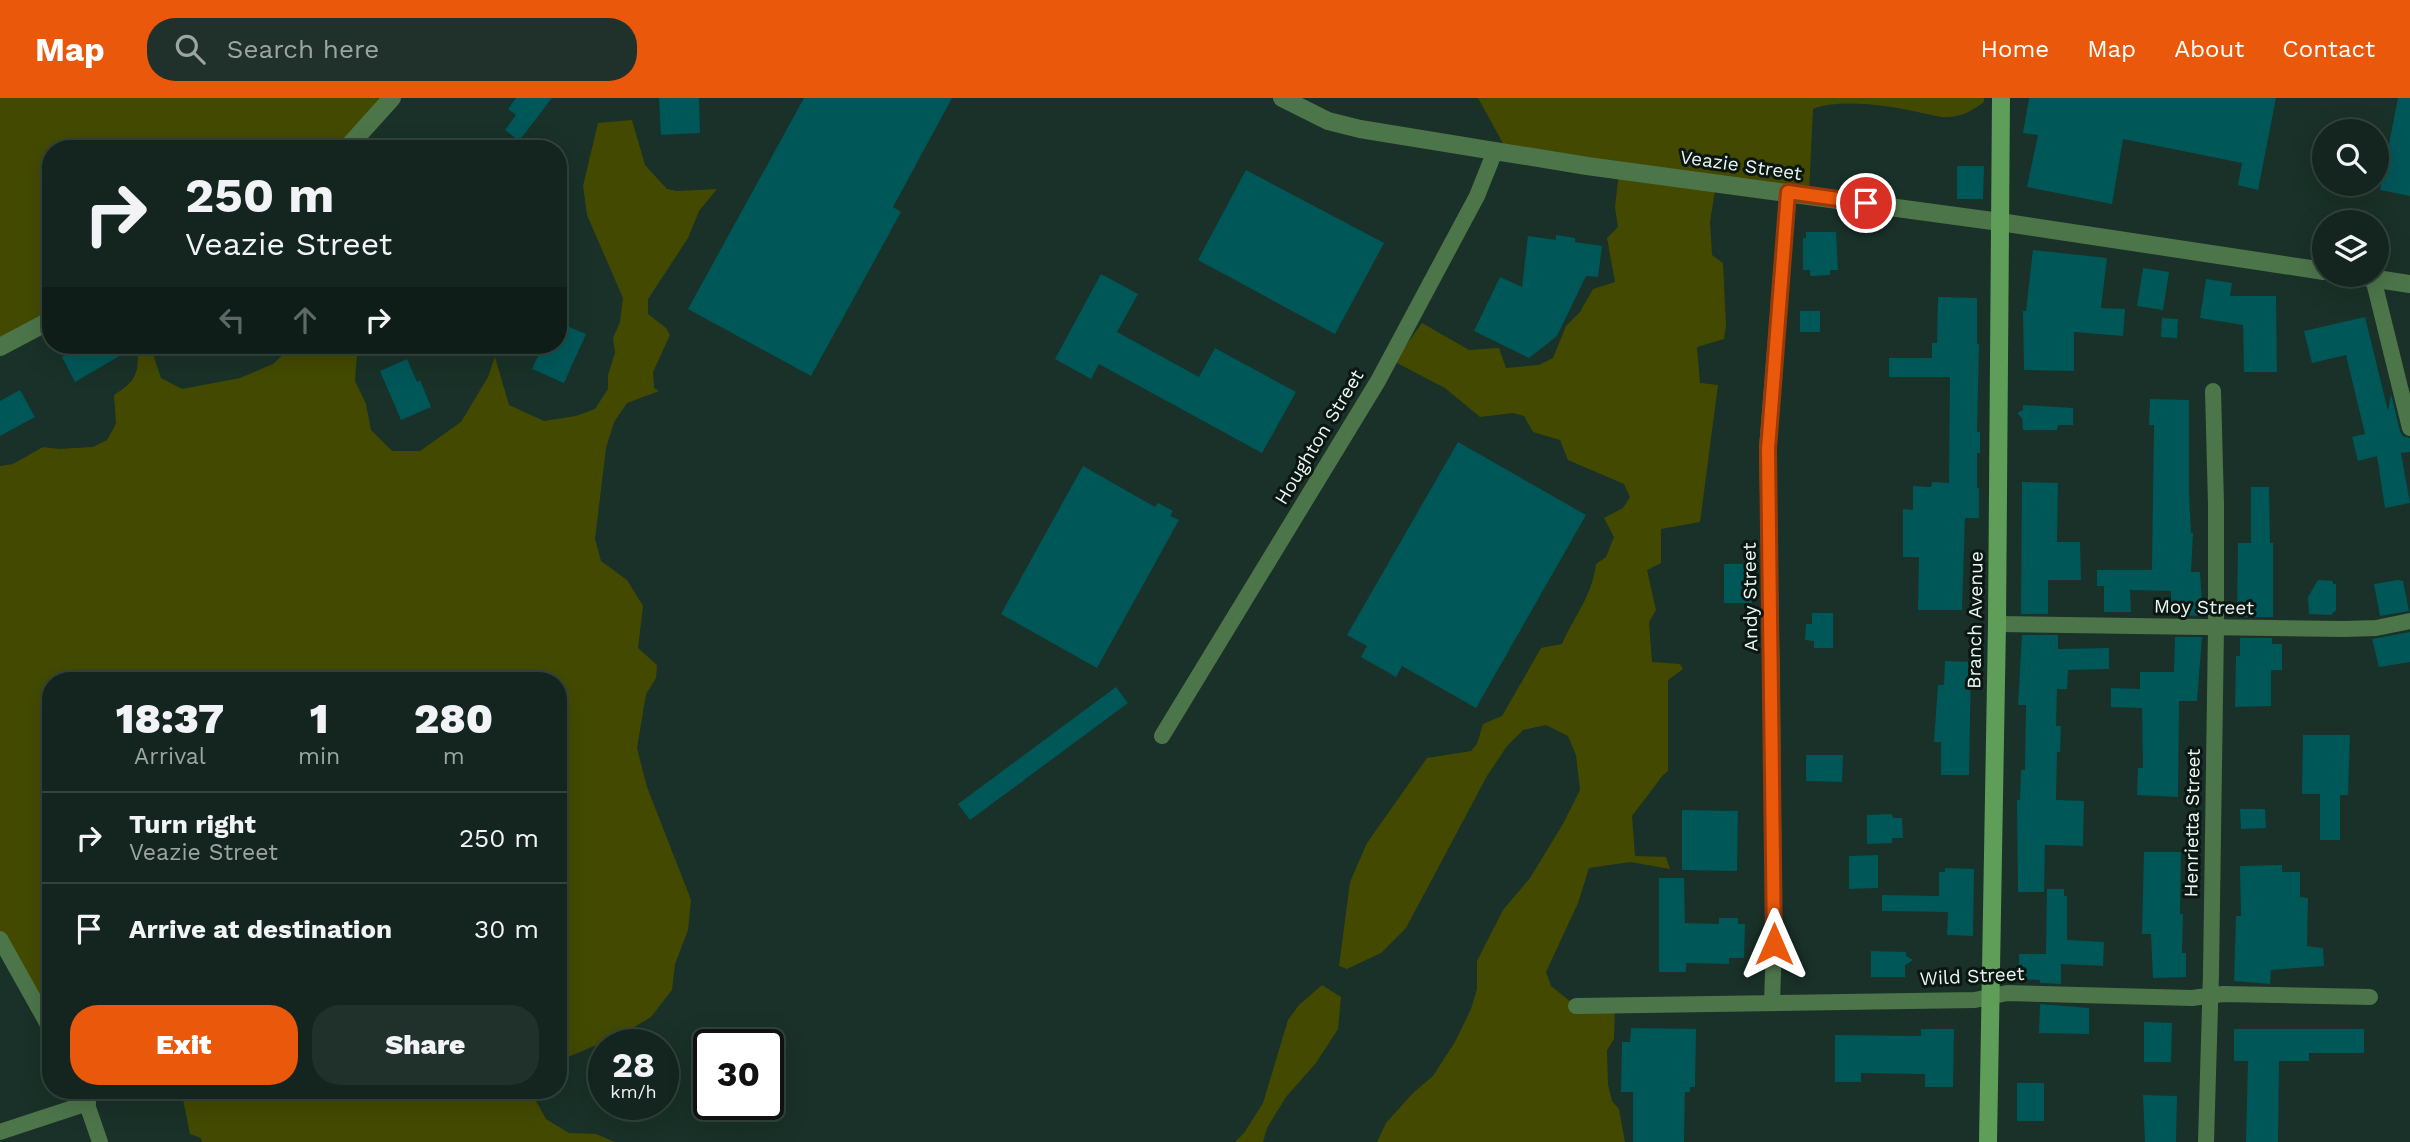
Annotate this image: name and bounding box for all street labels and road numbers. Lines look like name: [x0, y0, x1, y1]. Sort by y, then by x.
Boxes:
street label: Veazie Street: [1678, 145, 1804, 185]
street label: Houghton Street: [1270, 365, 1368, 509]
street label: Andy Street: [1738, 542, 1762, 652]
street label: Branch Avenue: [1962, 551, 1988, 689]
street label: Moy Street: [2154, 595, 2254, 619]
street label: Henrietta Street: [2179, 748, 2205, 898]
street label: Wild Street: [1919, 962, 2025, 990]

